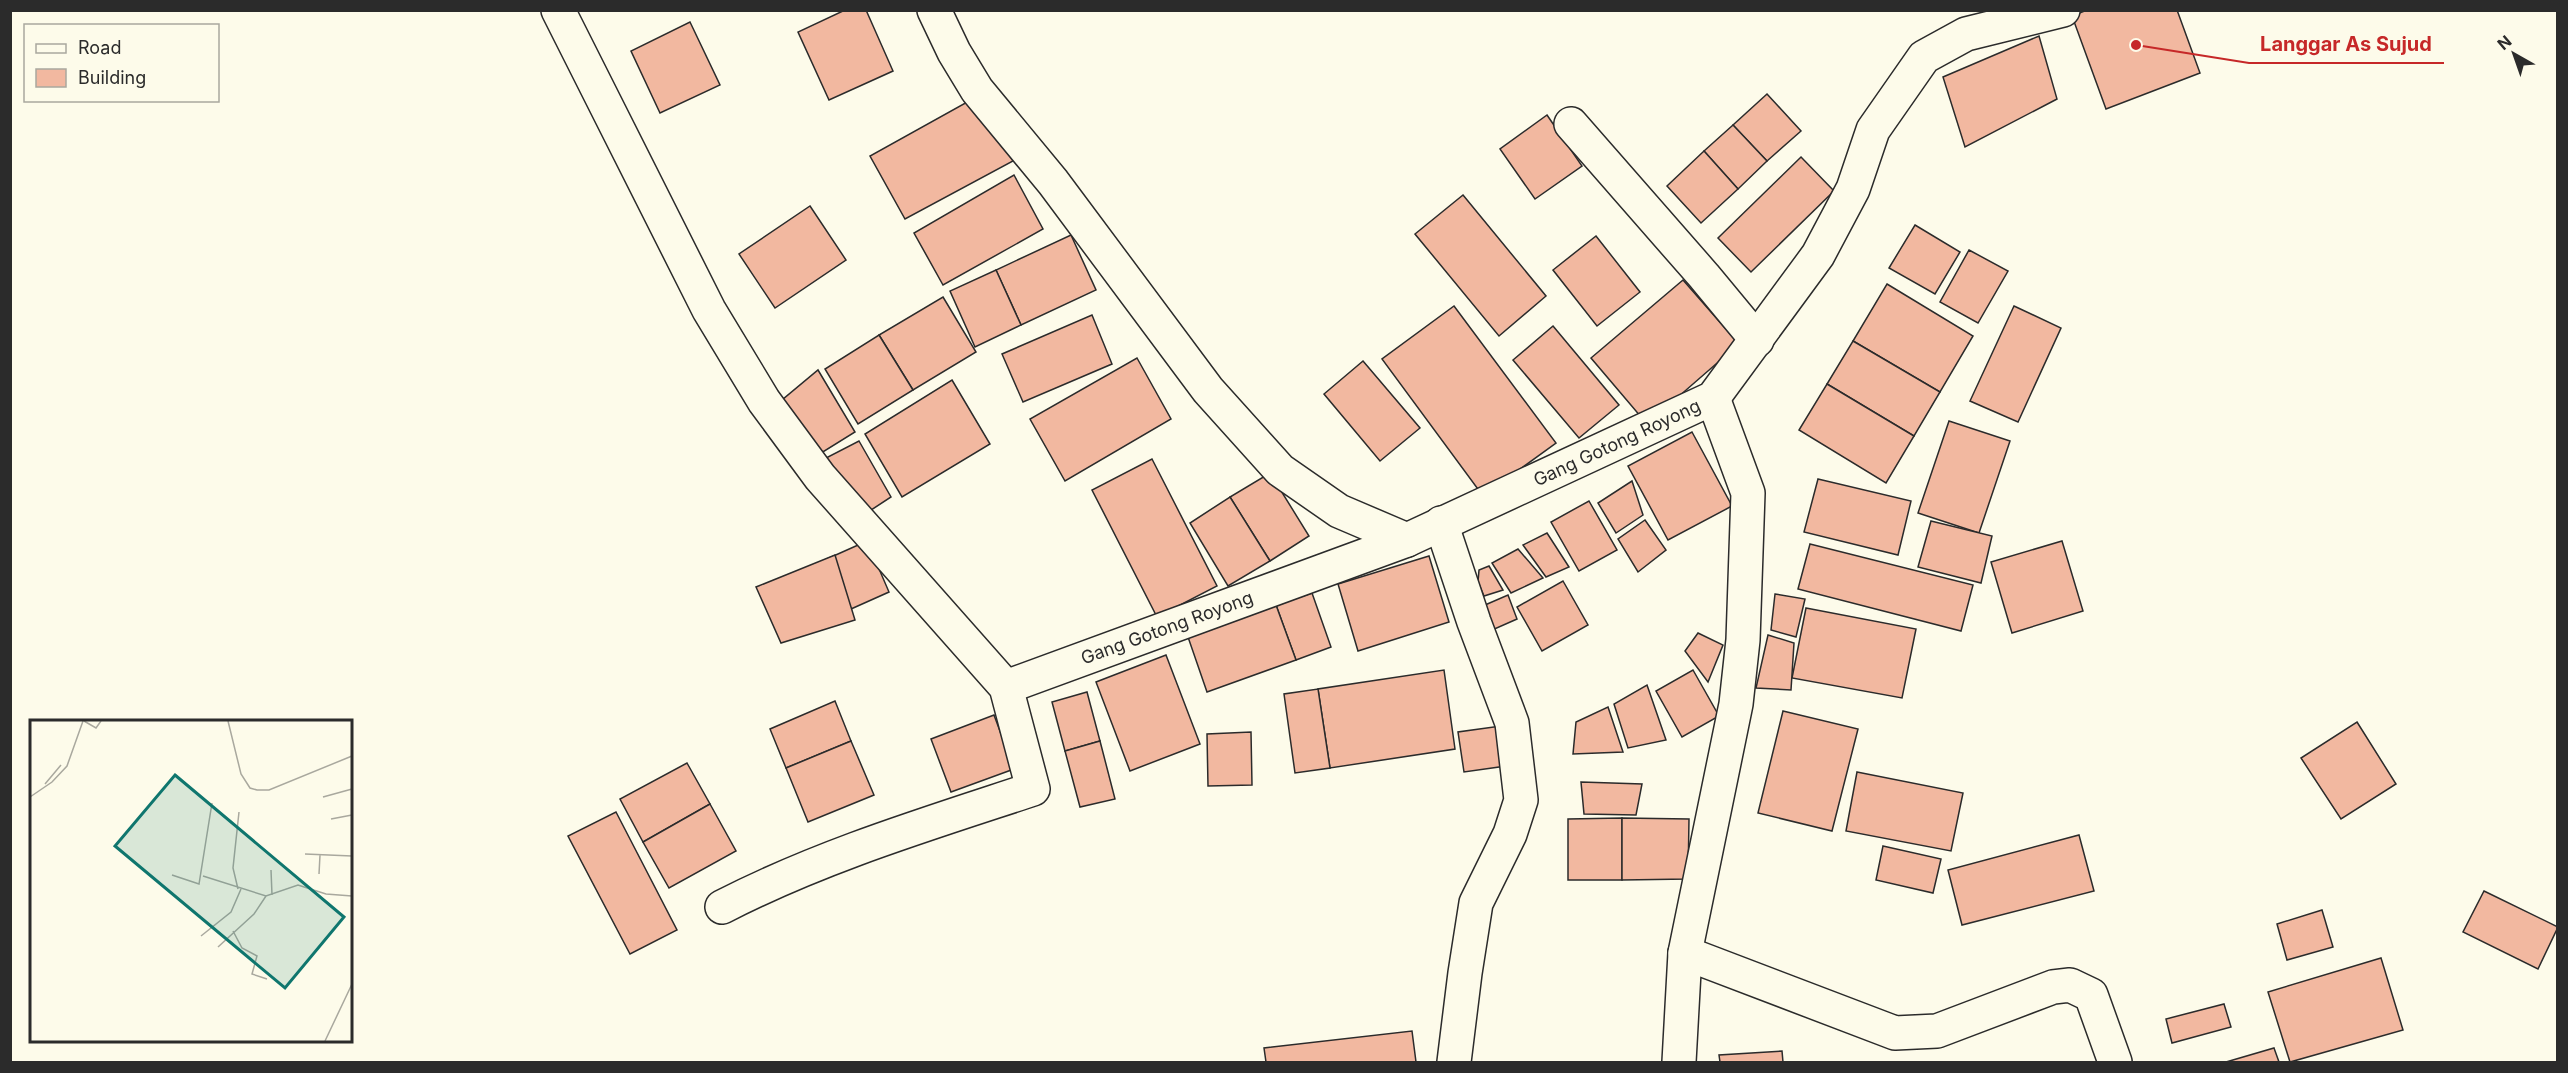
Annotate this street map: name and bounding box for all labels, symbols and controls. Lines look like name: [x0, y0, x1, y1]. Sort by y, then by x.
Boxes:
legend: [24, 24, 219, 102]
north arrow: [2484, 24, 2544, 84]
callout: Langgar As Sujud: [2249, 25, 2444, 63]
text: N: [2493, 31, 2515, 54]
text: Langgar As Sujud: [2260, 32, 2432, 56]
text: Road: [78, 37, 121, 58]
text: Building: [78, 67, 146, 88]
street label: Gang Gotong Royong: [1530, 395, 1704, 490]
street label: Gang Gotong Royong: [1078, 587, 1256, 668]
inset map: [30, 720, 352, 1043]

